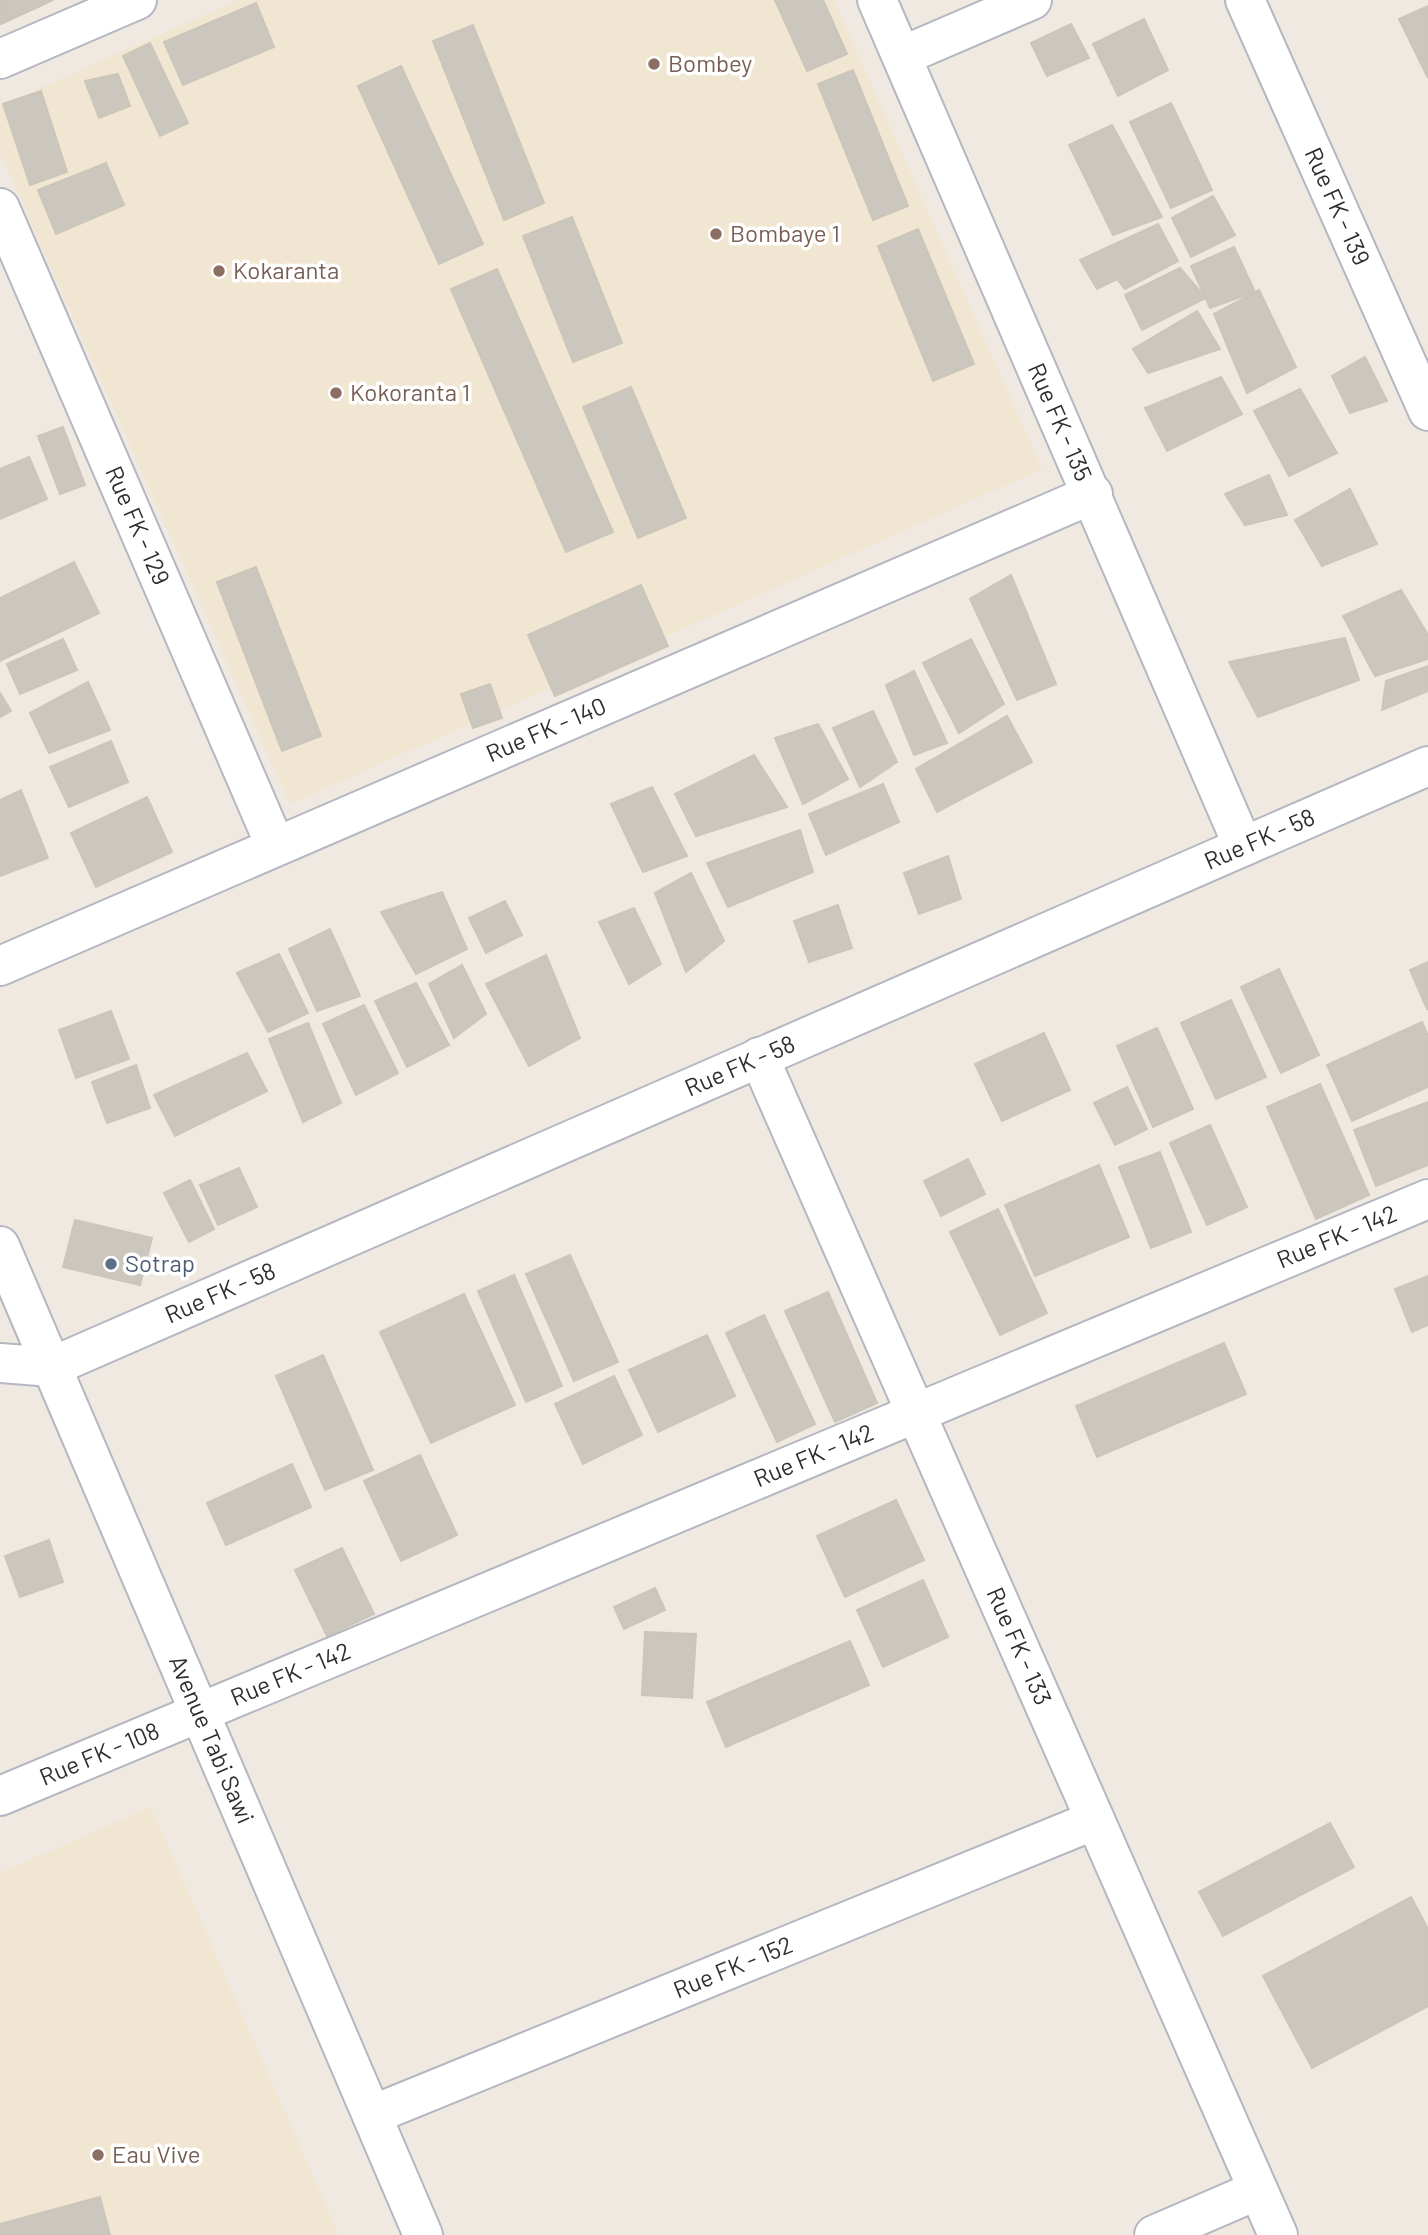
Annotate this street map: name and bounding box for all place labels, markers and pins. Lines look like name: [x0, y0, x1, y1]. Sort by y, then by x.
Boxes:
place label: Bombey: [668, 48, 752, 77]
marker: Bombey: [646, 56, 662, 72]
place label: Bombaye 1: [730, 218, 840, 247]
marker: Bombaye 1: [708, 226, 724, 242]
place label: Kokaranta: [233, 255, 339, 284]
marker: Kokaranta: [211, 263, 227, 279]
place label: Kokoranta 1: [350, 377, 470, 406]
marker: Kokoranta 1: [328, 385, 344, 401]
place label: Sotrap: [125, 1248, 195, 1277]
marker: Sotrap: [103, 1256, 119, 1272]
place label: Eau Vive: [112, 2139, 201, 2168]
marker: Eau Vive: [90, 2147, 106, 2163]

